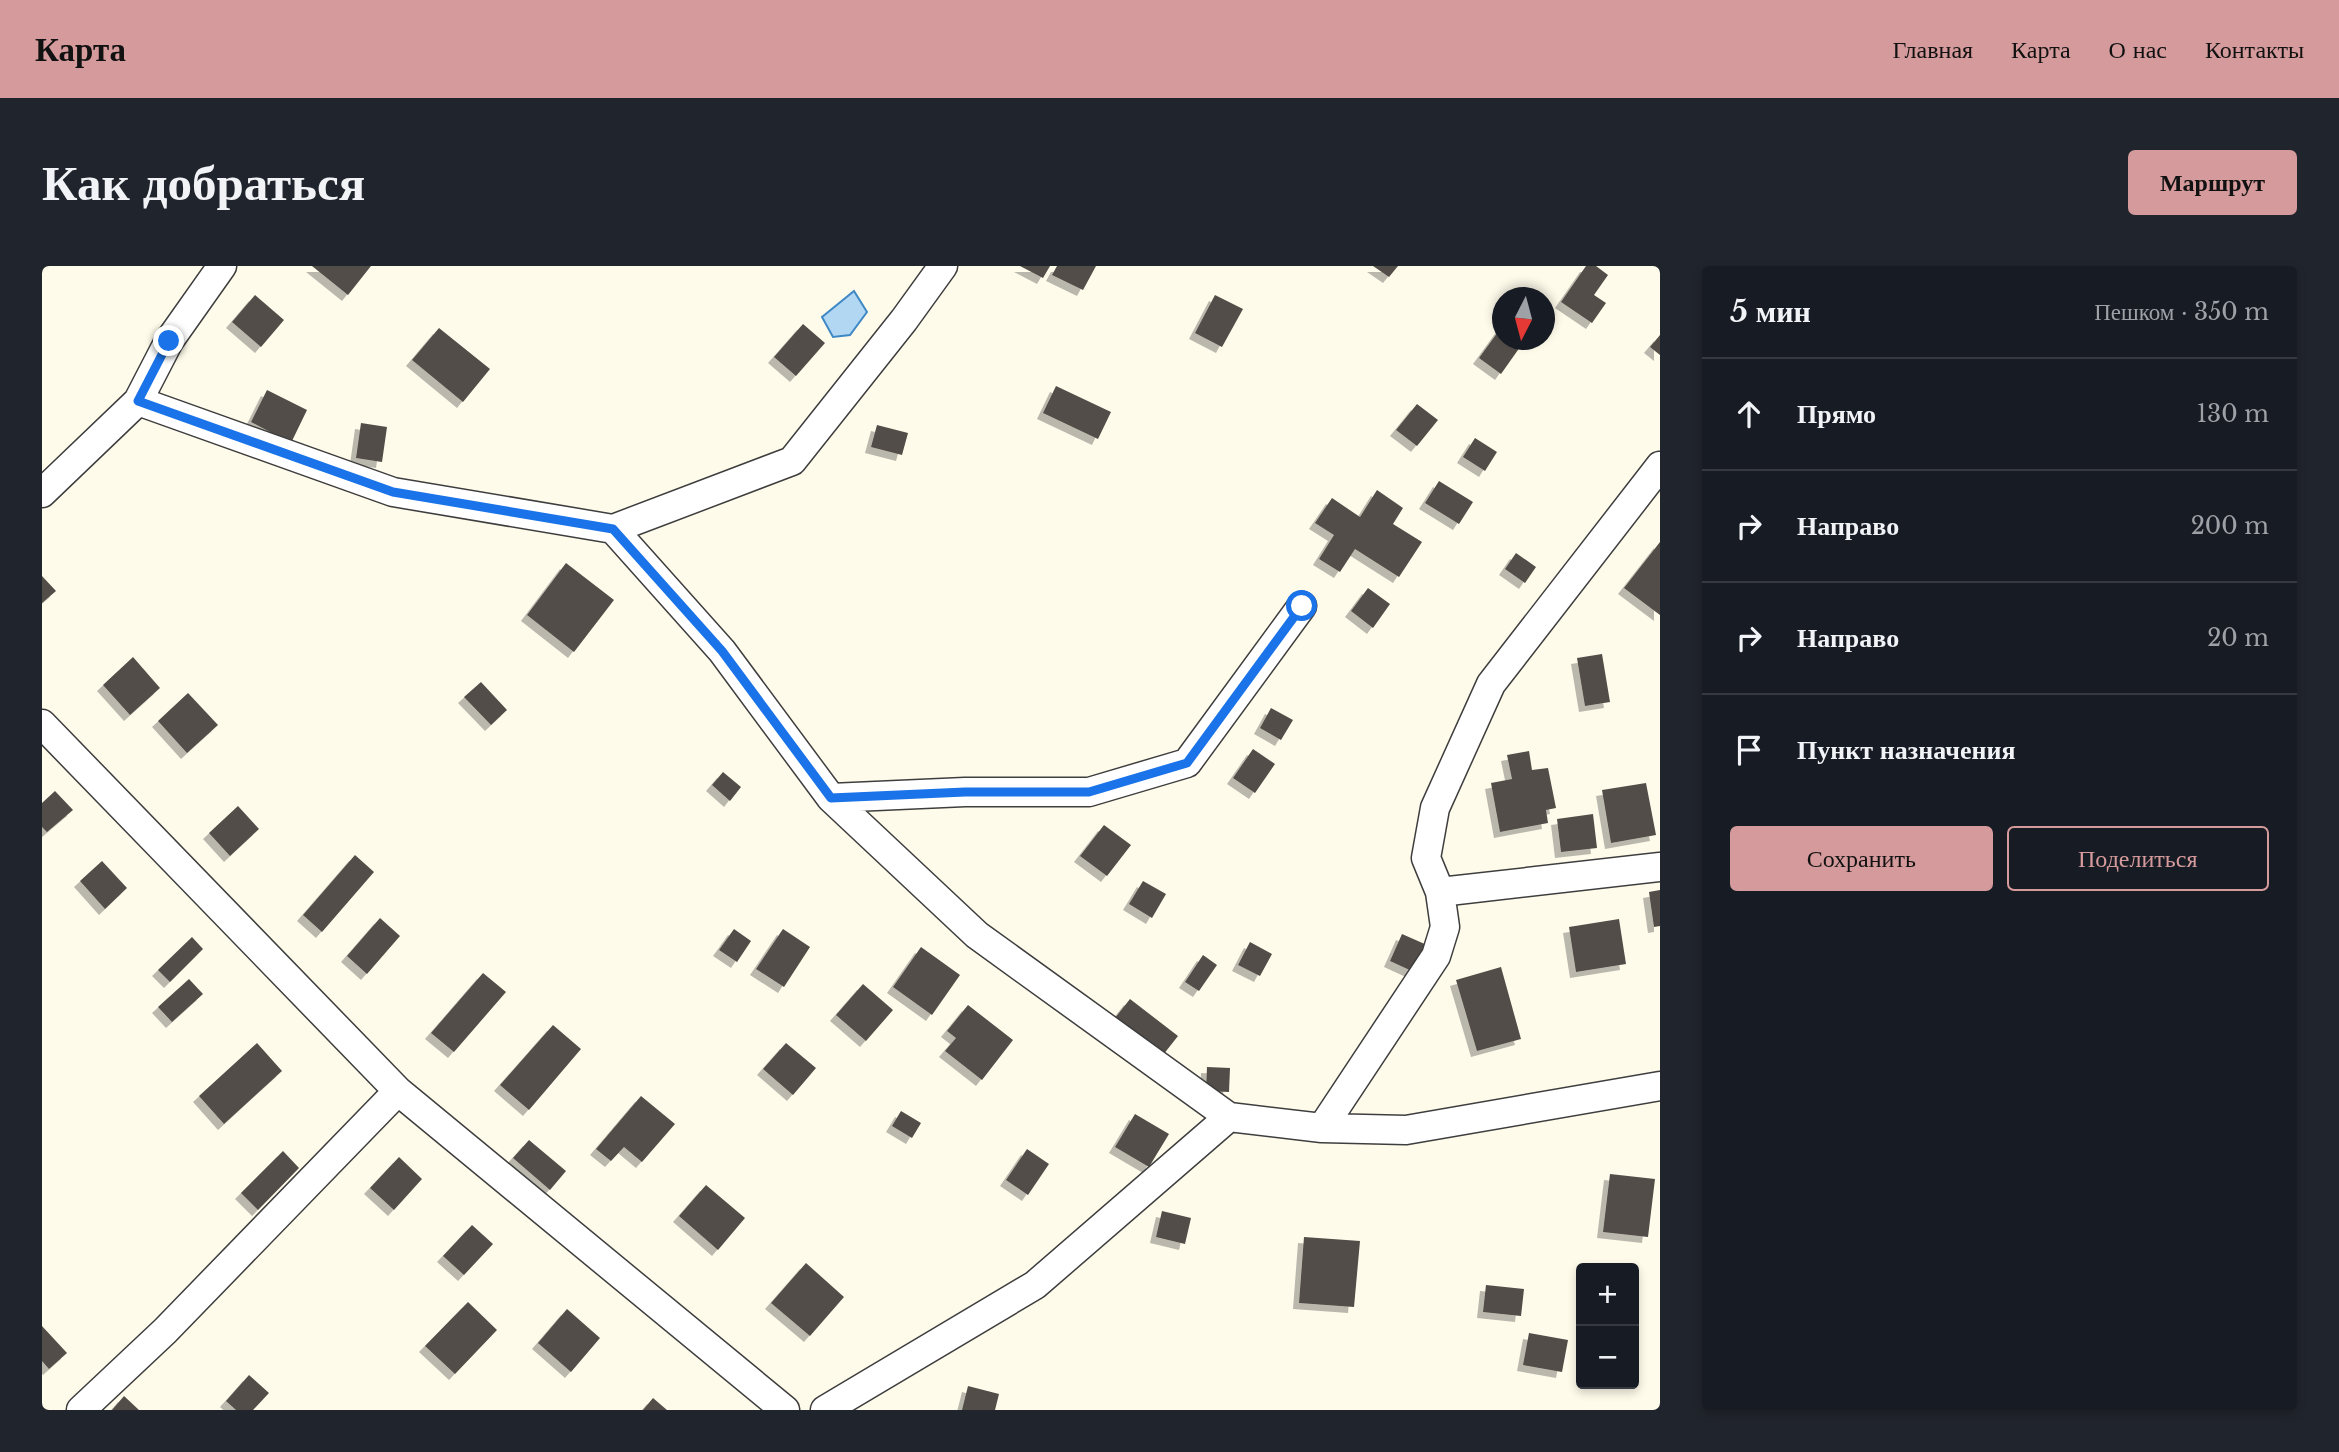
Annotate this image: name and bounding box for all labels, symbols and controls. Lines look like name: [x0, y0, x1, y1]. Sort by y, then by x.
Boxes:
text: Карта: [35, 29, 126, 70]
text: Главная: [1893, 35, 1973, 64]
text: Карта: [2011, 35, 2071, 64]
text: О нас: [2109, 35, 2167, 64]
text: Контакты: [2205, 35, 2304, 64]
button: Маршрут: [2128, 150, 2297, 215]
text: Как добраться: [42, 152, 365, 213]
north arrow: [1492, 287, 1555, 350]
text: 5 мин: [1730, 293, 1811, 330]
text: Пешком · 350 m: [2094, 298, 2269, 326]
route end: [153, 325, 184, 356]
icon: ahead: [1730, 395, 1768, 433]
text: Прямо: [1797, 398, 1876, 430]
text: 130 m: [2197, 400, 2269, 428]
icon: right: [1730, 507, 1768, 545]
text: Направо: [1797, 510, 1899, 542]
text: 200 m: [2191, 512, 2269, 540]
route start: [1286, 590, 1317, 621]
icon: right: [1730, 619, 1768, 657]
text: Направо: [1797, 622, 1899, 654]
text: 20 m: [2207, 624, 2269, 652]
icon: arrive: [1730, 731, 1768, 769]
text: Пункт назначения: [1797, 734, 2015, 766]
button: Сохранить: [1730, 826, 1993, 891]
button: Поделиться: [2007, 826, 2269, 891]
map controls: [1576, 1263, 1639, 1389]
button: +: [1576, 1263, 1639, 1326]
button: −: [1576, 1326, 1639, 1389]

